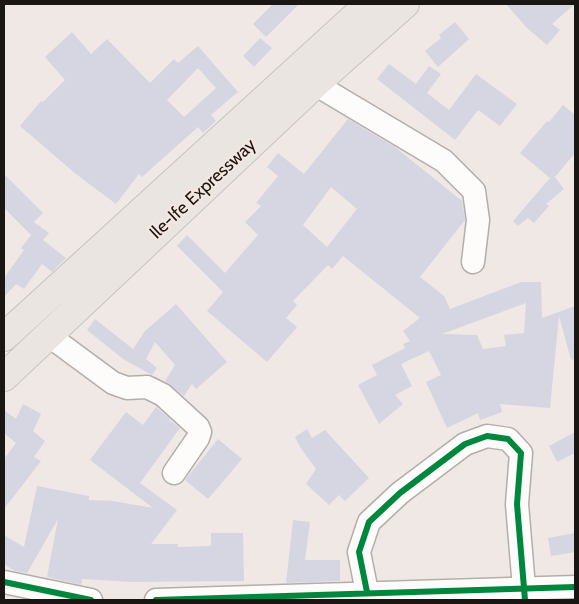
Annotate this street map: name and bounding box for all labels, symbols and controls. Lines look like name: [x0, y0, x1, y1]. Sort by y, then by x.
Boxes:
street label: Ile-Ife Expressway: [145, 134, 261, 244]

